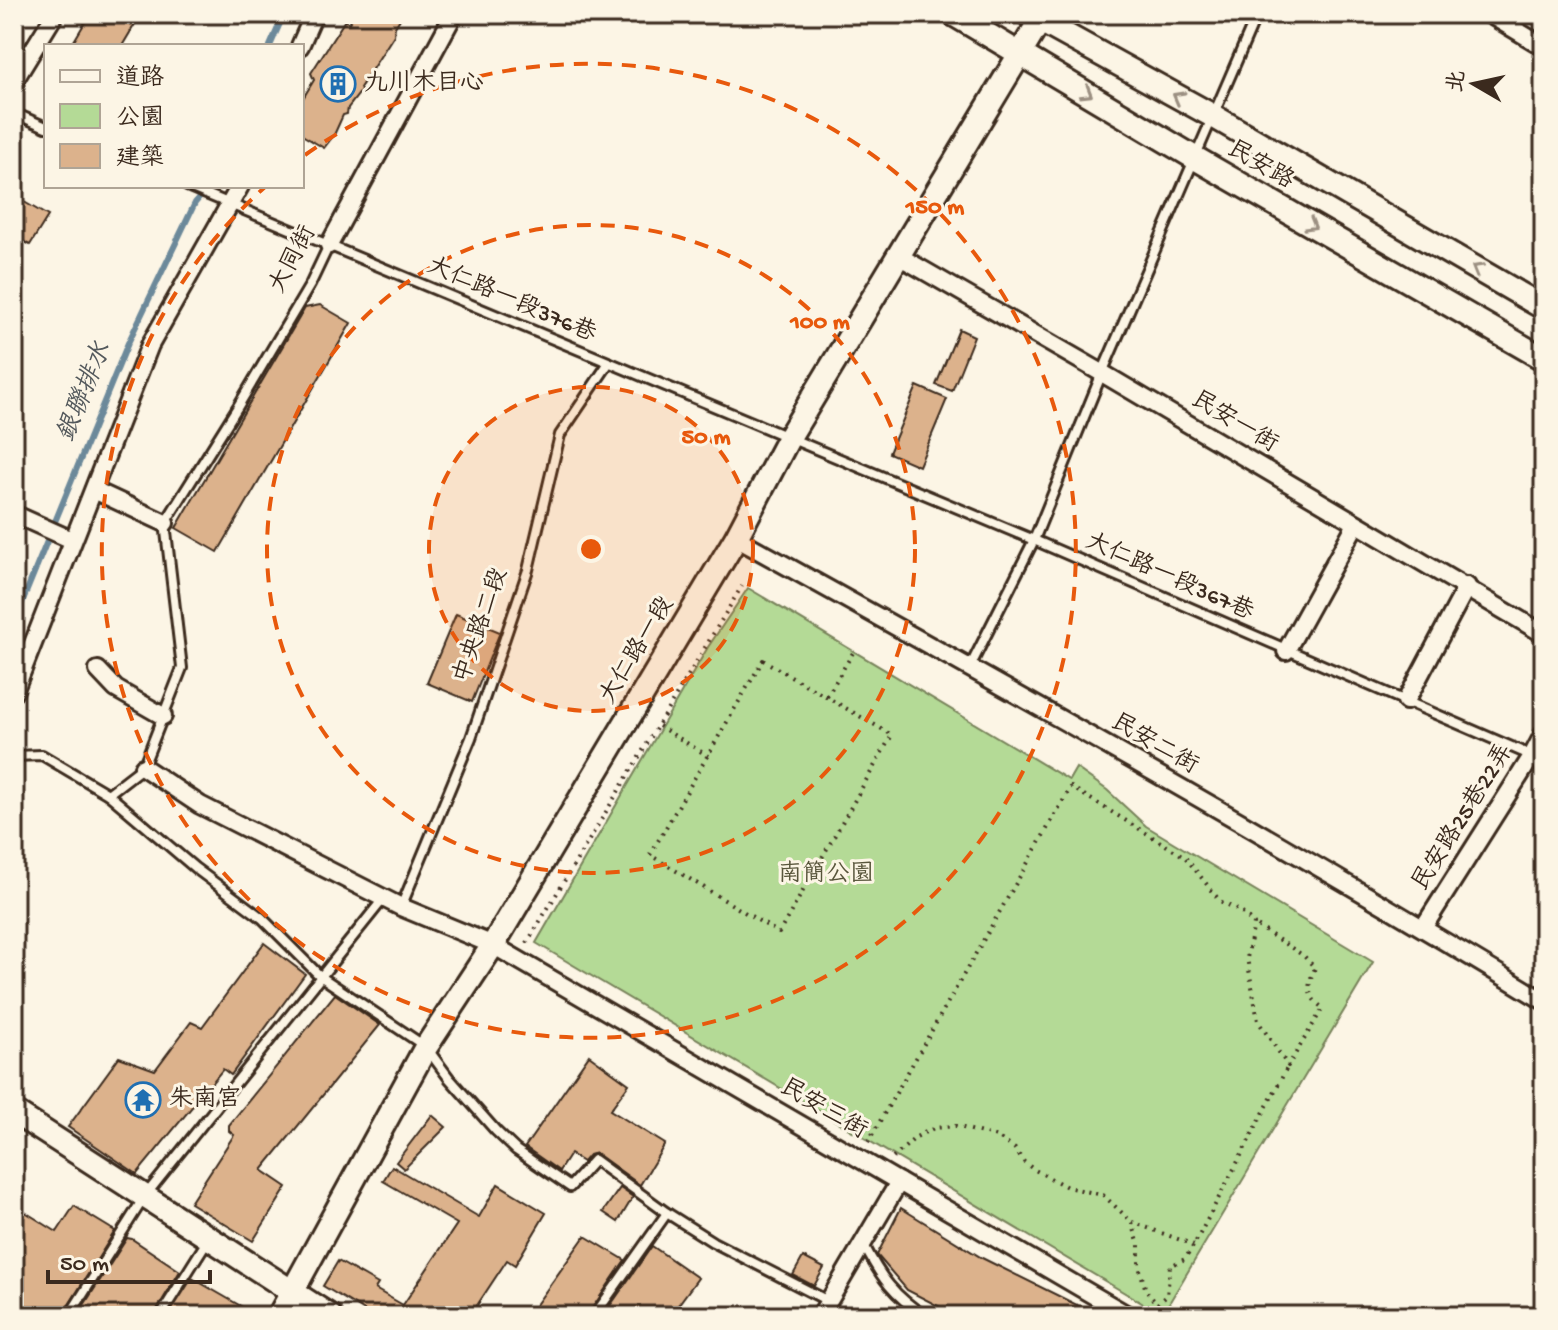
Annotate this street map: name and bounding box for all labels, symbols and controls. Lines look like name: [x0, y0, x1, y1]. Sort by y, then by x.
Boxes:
legend: [44, 44, 304, 188]
north arrow: [1434, 44, 1514, 124]
text: 道路: [116, 63, 164, 94]
building icon: 九川木目心: [319, 65, 357, 103]
place label: 九川木目心: [364, 69, 484, 99]
text: 北: [1444, 69, 1473, 94]
one-way arrow: [1078, 83, 1093, 99]
one-way arrow: [1173, 91, 1187, 107]
text: 公園: [116, 105, 164, 134]
street label: 民安路: [1222, 134, 1299, 197]
text: 建築: [116, 144, 164, 174]
text: 150 m: [905, 194, 964, 223]
one-way arrow: [1302, 215, 1317, 231]
street label: 大同街: [264, 221, 324, 299]
street label: 大仁路一段376巷: [422, 250, 601, 350]
one-way arrow: [1471, 263, 1485, 279]
text: 100 m: [789, 309, 850, 338]
water label: 銀聯排水: [51, 338, 120, 447]
street label: 民安一街: [1185, 385, 1283, 460]
text: 50 m: [682, 424, 730, 453]
street label: 大仁路一段367巷: [1080, 526, 1258, 628]
centre of rings: [577, 535, 605, 563]
street label: 中央路二段: [447, 564, 515, 687]
street label: 大仁路一段: [593, 591, 681, 710]
street label: 民安二街: [1105, 708, 1203, 782]
street label: 民安路25巷22弄: [1406, 738, 1521, 897]
park label: 南簡公園: [778, 860, 874, 890]
street label: 民安三街: [774, 1073, 872, 1147]
temple icon: 朱南宮: [124, 1081, 162, 1119]
place label: 朱南宮: [169, 1085, 241, 1115]
scale bar: [48, 1234, 210, 1284]
text: 50 m: [60, 1251, 109, 1280]

